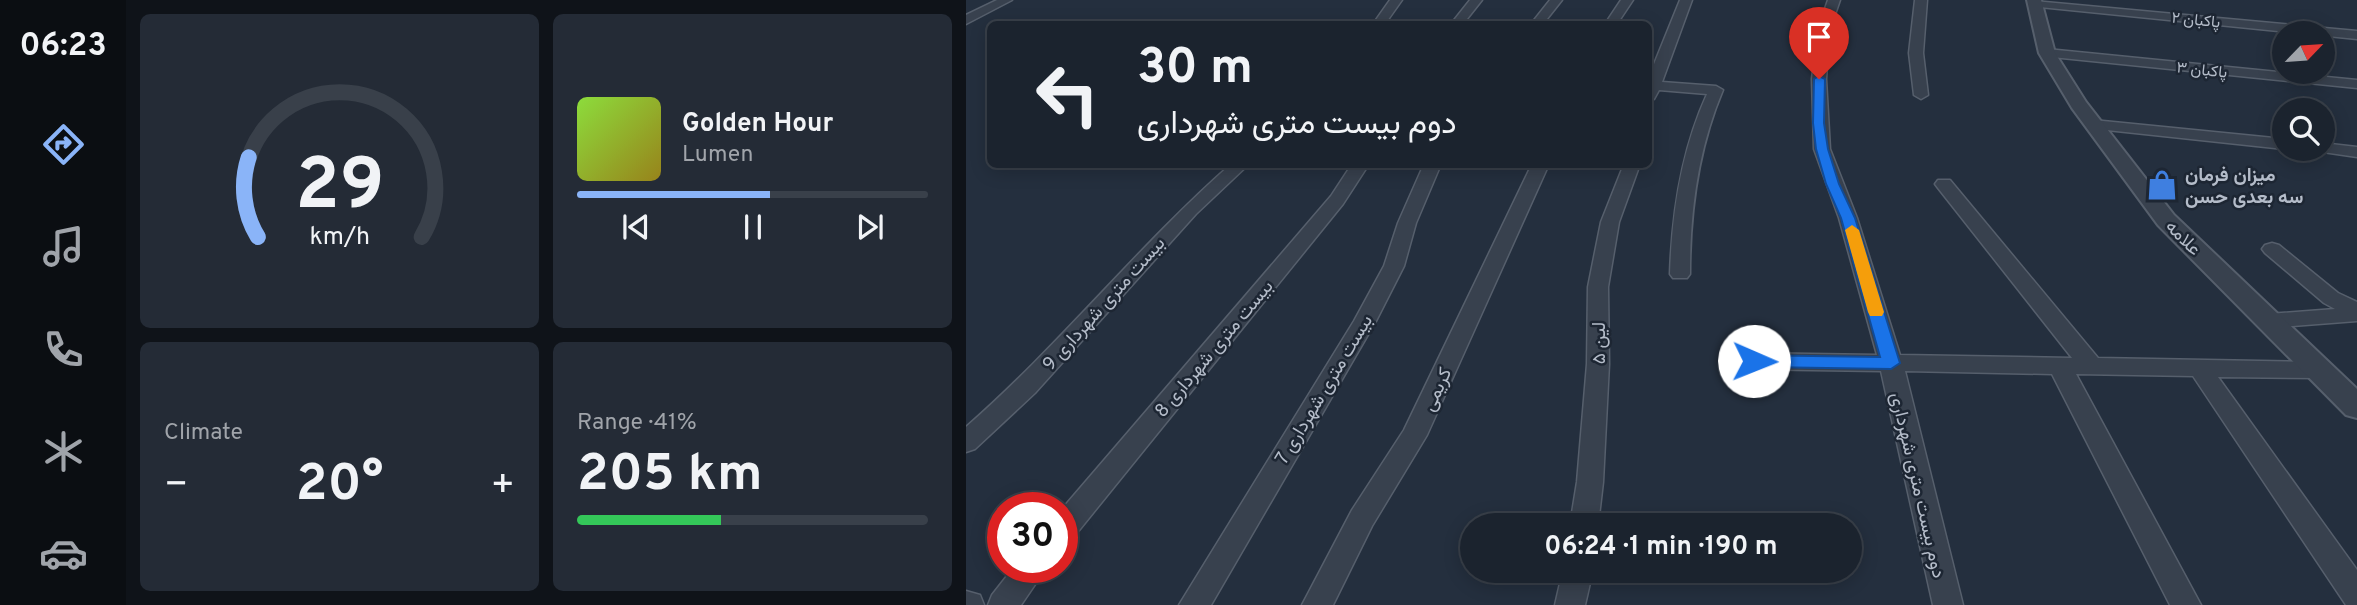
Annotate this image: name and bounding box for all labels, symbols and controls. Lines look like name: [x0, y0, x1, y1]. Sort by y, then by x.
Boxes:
pin: [1789, 7, 1849, 79]
street label: پاکبان ۲: [2170, 8, 2221, 33]
icon: arrive: [1800, 18, 1838, 56]
north arrow: [2272, 21, 2334, 84]
map controls: [2272, 21, 2335, 161]
text: 06:23: [19, 27, 107, 67]
text: 30 m: [1137, 39, 1253, 101]
icon: left: [1022, 49, 1113, 140]
street label: پاکبان ۳: [2175, 58, 2228, 84]
button: search: [2272, 98, 2335, 161]
text: دوم بیست متری شهرداری: [1137, 105, 1457, 145]
text: Golden Hour: [682, 108, 833, 141]
icon: directions: [39, 120, 88, 169]
text: Lumen: [682, 141, 753, 170]
text: 29: [295, 144, 384, 236]
place label: میزان فرمان سه بعدی حسن: [2185, 164, 2303, 210]
shop icon: میزان فرمان سه بعدی حسن: [2145, 168, 2179, 202]
icon: previous: [617, 208, 655, 246]
icon: pause: [734, 208, 772, 246]
icon: next: [851, 208, 889, 246]
street label: علامه: [2159, 215, 2206, 262]
icon: music: [39, 222, 88, 271]
text: km/h: [309, 222, 370, 254]
street label: بیست متری شهرداری 9: [1038, 232, 1171, 376]
street label: بیست متری شهرداری 8: [1150, 275, 1279, 423]
street label: بیست متری شهرداری 7: [1270, 311, 1379, 469]
street label: لین ۵: [1588, 322, 1612, 364]
position arrow: [1717, 324, 1791, 398]
icon: phone: [39, 325, 88, 374]
street label: کریمی: [1417, 364, 1458, 415]
street label: دوم بیست متری شهرداری: [1884, 390, 1950, 581]
text: Range · 41%: [577, 409, 697, 438]
text: Climate: [164, 419, 243, 448]
icon: climate: [39, 427, 88, 476]
text: 205 km: [577, 443, 762, 509]
text: 20°: [296, 453, 383, 519]
text: −: [164, 462, 189, 511]
text: +: [490, 462, 515, 511]
speed limit sign: 30: [987, 492, 1078, 583]
icon: car: [39, 529, 88, 578]
text: 06:24 · 1 min · 190 m: [1544, 531, 1778, 564]

